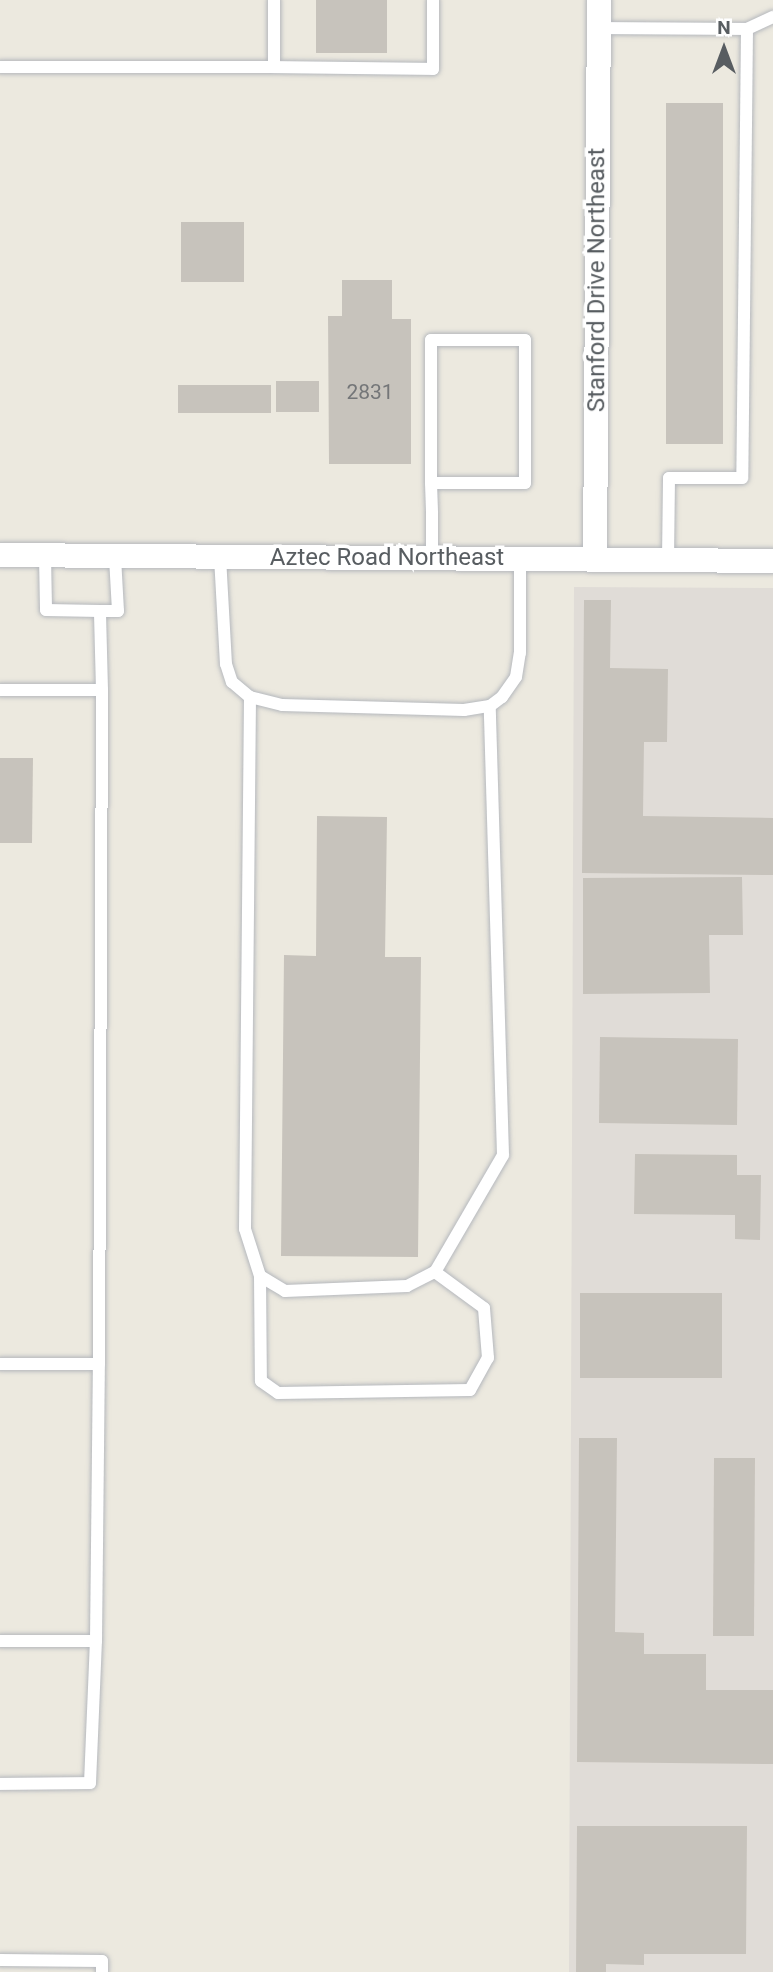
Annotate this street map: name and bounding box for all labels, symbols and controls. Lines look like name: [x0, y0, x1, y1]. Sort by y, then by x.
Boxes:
north arrow: [689, 14, 759, 84]
text: N: [717, 16, 731, 39]
street label: Stanford Drive Northeast: [583, 148, 611, 412]
house number: 2831: [346, 379, 394, 405]
street label: Aztec Road Northeast: [270, 544, 504, 572]

